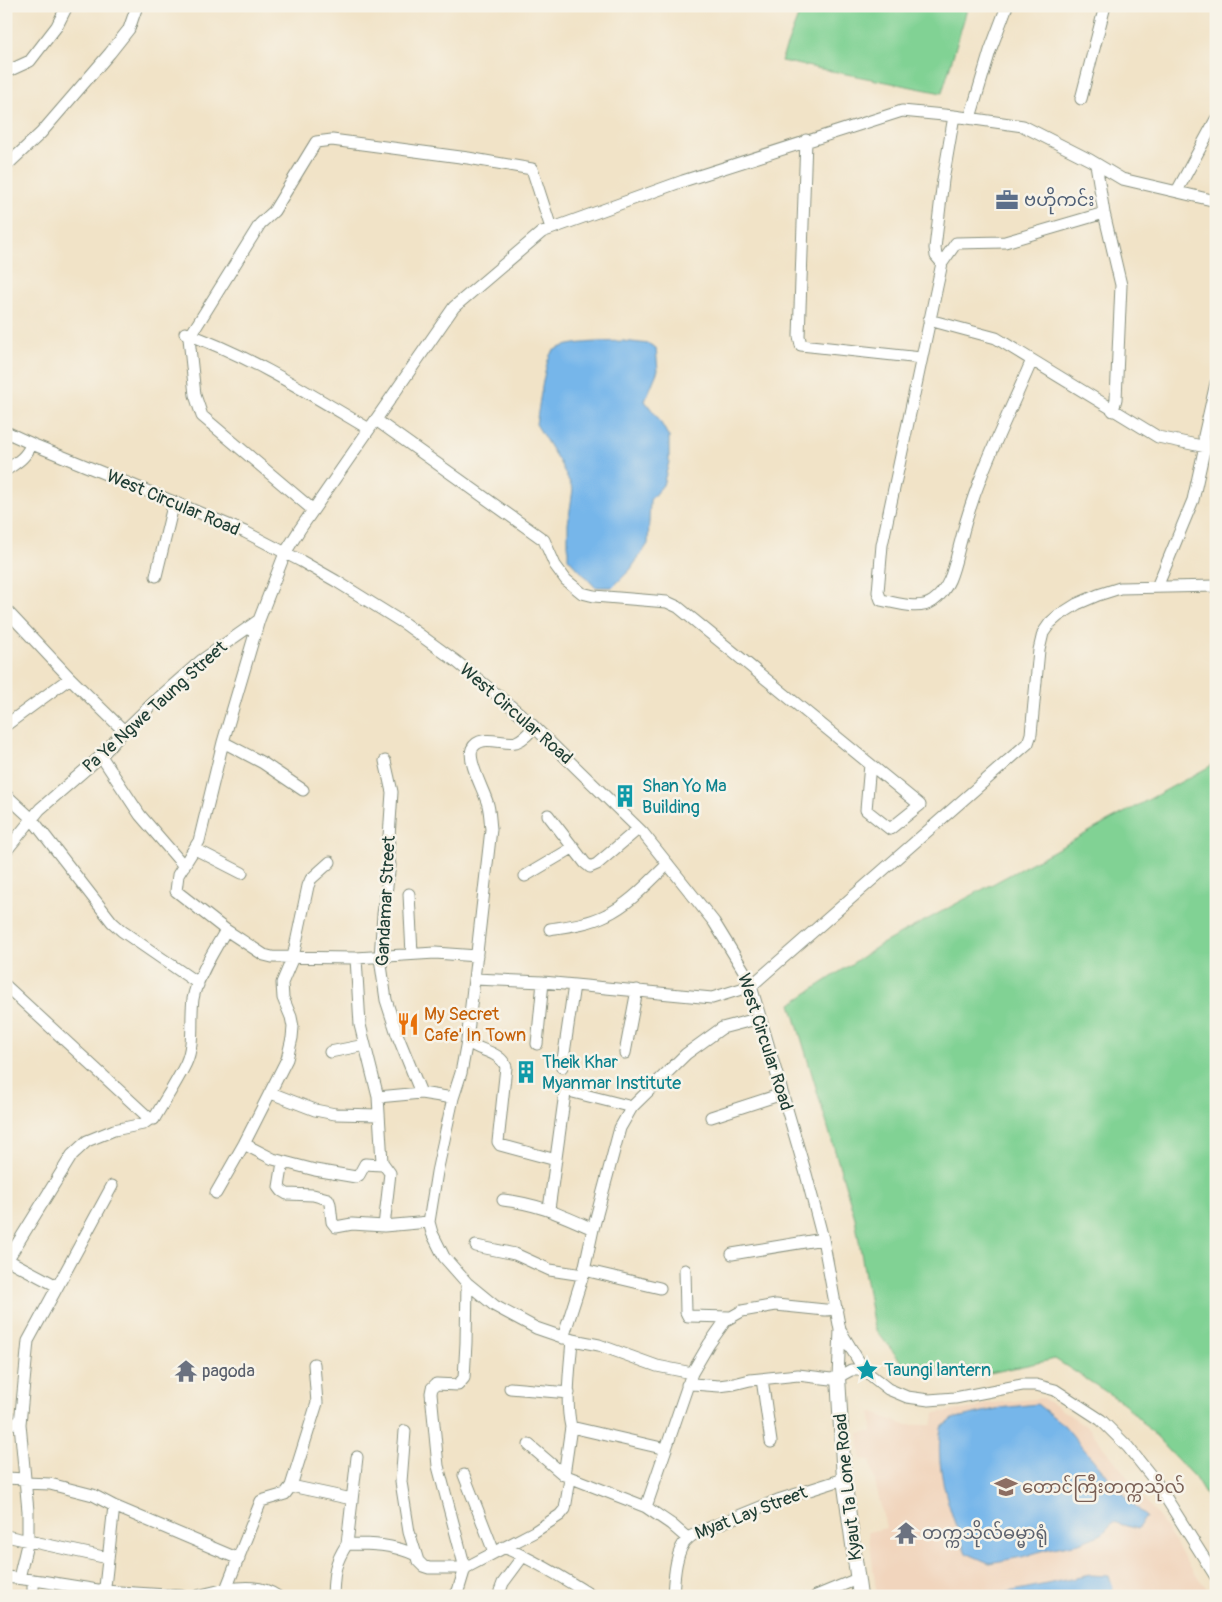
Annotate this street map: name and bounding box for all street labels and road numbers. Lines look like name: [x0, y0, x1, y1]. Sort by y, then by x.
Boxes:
street label: West Circular Road: [103, 465, 243, 541]
street label: Pa Ye Ngwe Taung Street: [78, 635, 233, 778]
street label: West Circular Road: [455, 659, 577, 769]
street label: Gandamar Street: [371, 834, 401, 967]
street label: West Circular Road: [732, 971, 798, 1113]
street label: Kyaut Ta Lone Road: [829, 1412, 867, 1562]
street label: Myat Lay Street: [692, 1481, 811, 1545]

